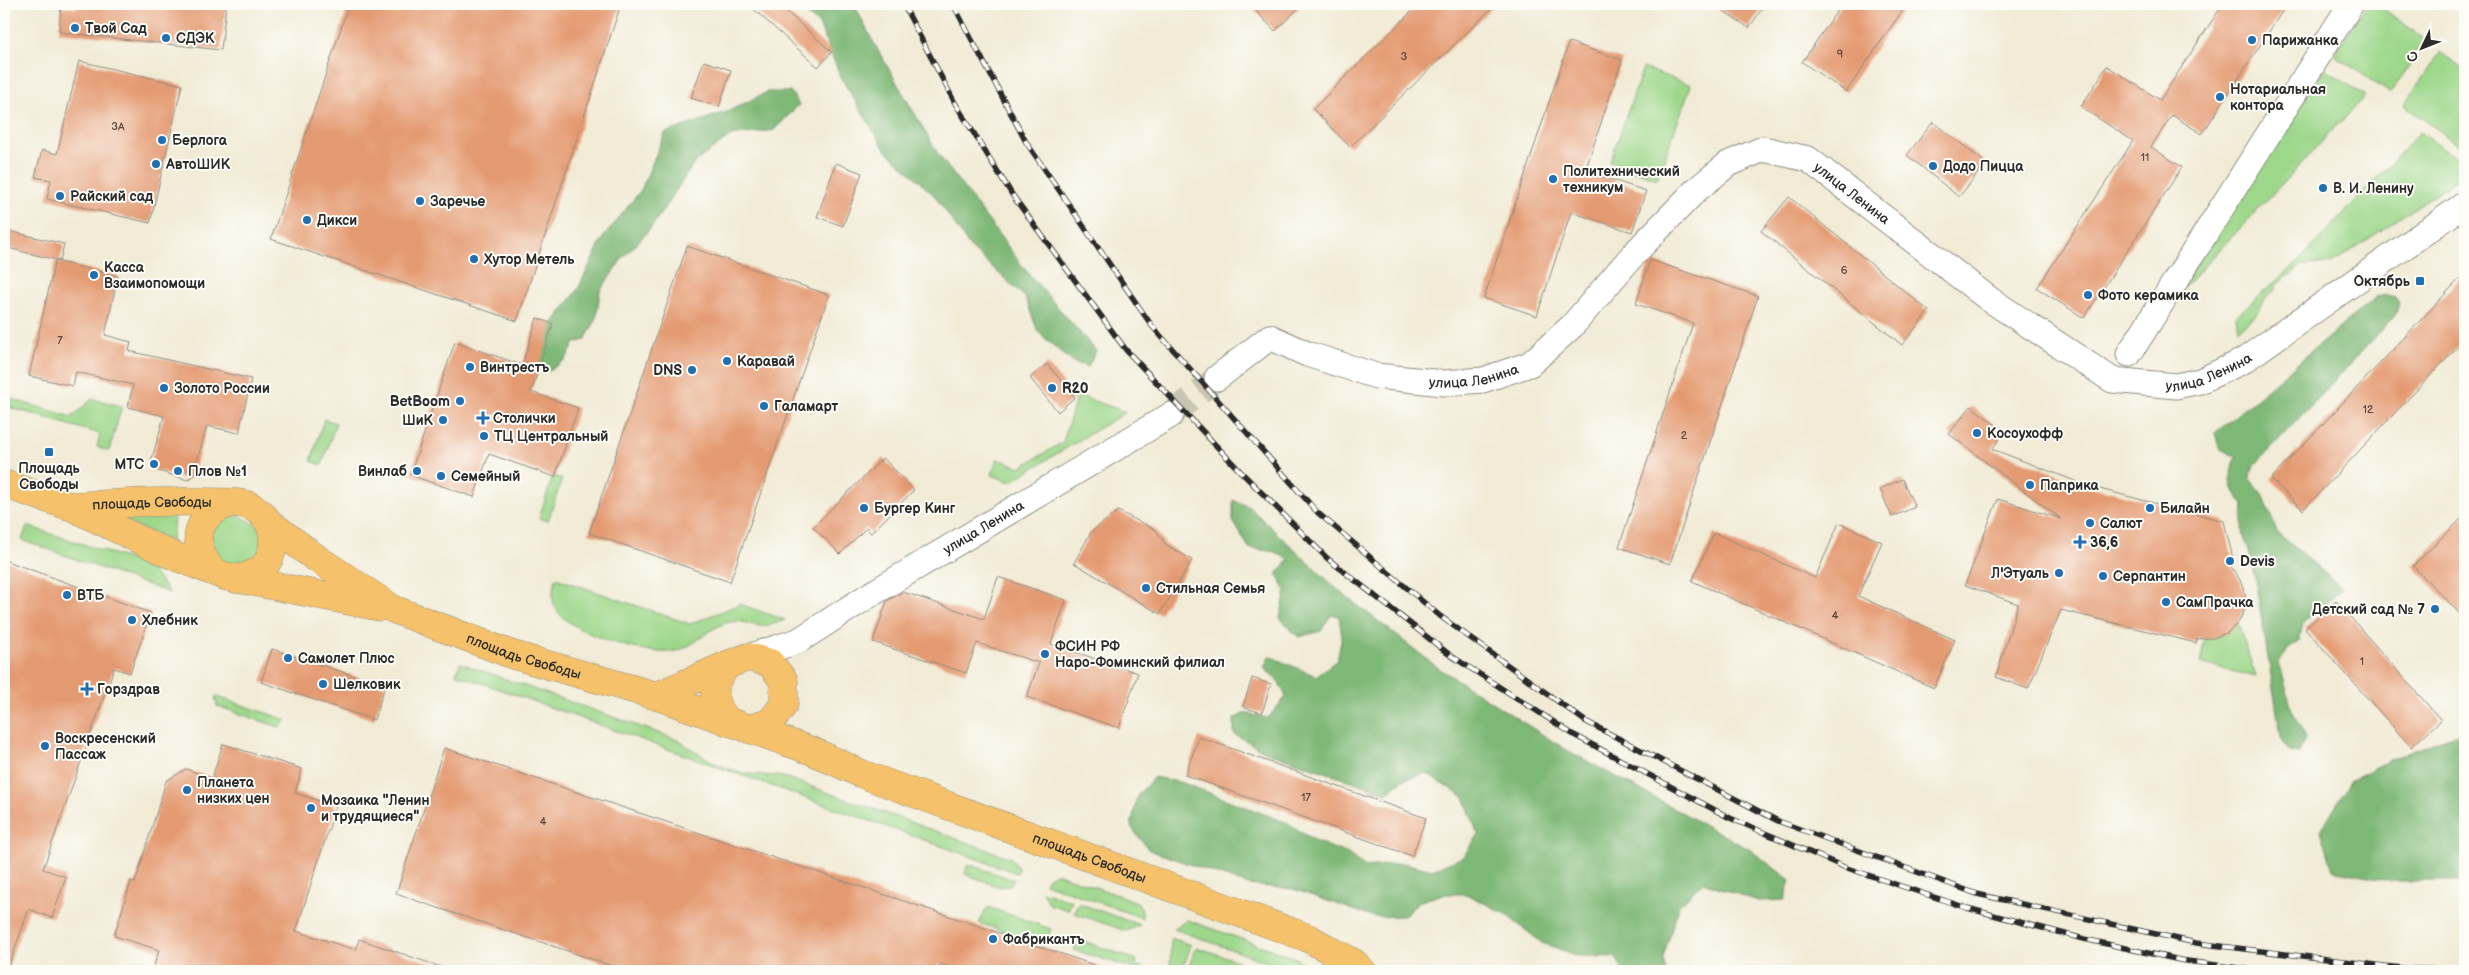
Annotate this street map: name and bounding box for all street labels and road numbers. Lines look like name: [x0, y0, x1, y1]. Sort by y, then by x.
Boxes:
street label: улица Ленина: [1811, 158, 1894, 228]
street label: улица Ленина: [2165, 349, 2256, 395]
street label: улица Ленина: [1428, 360, 1521, 392]
street label: площадь Свободы: [92, 493, 212, 513]
street label: улица Ленина: [940, 496, 1027, 558]
street label: площадь Свободы: [464, 629, 583, 682]
street label: площадь Свободы: [1030, 829, 1149, 886]

